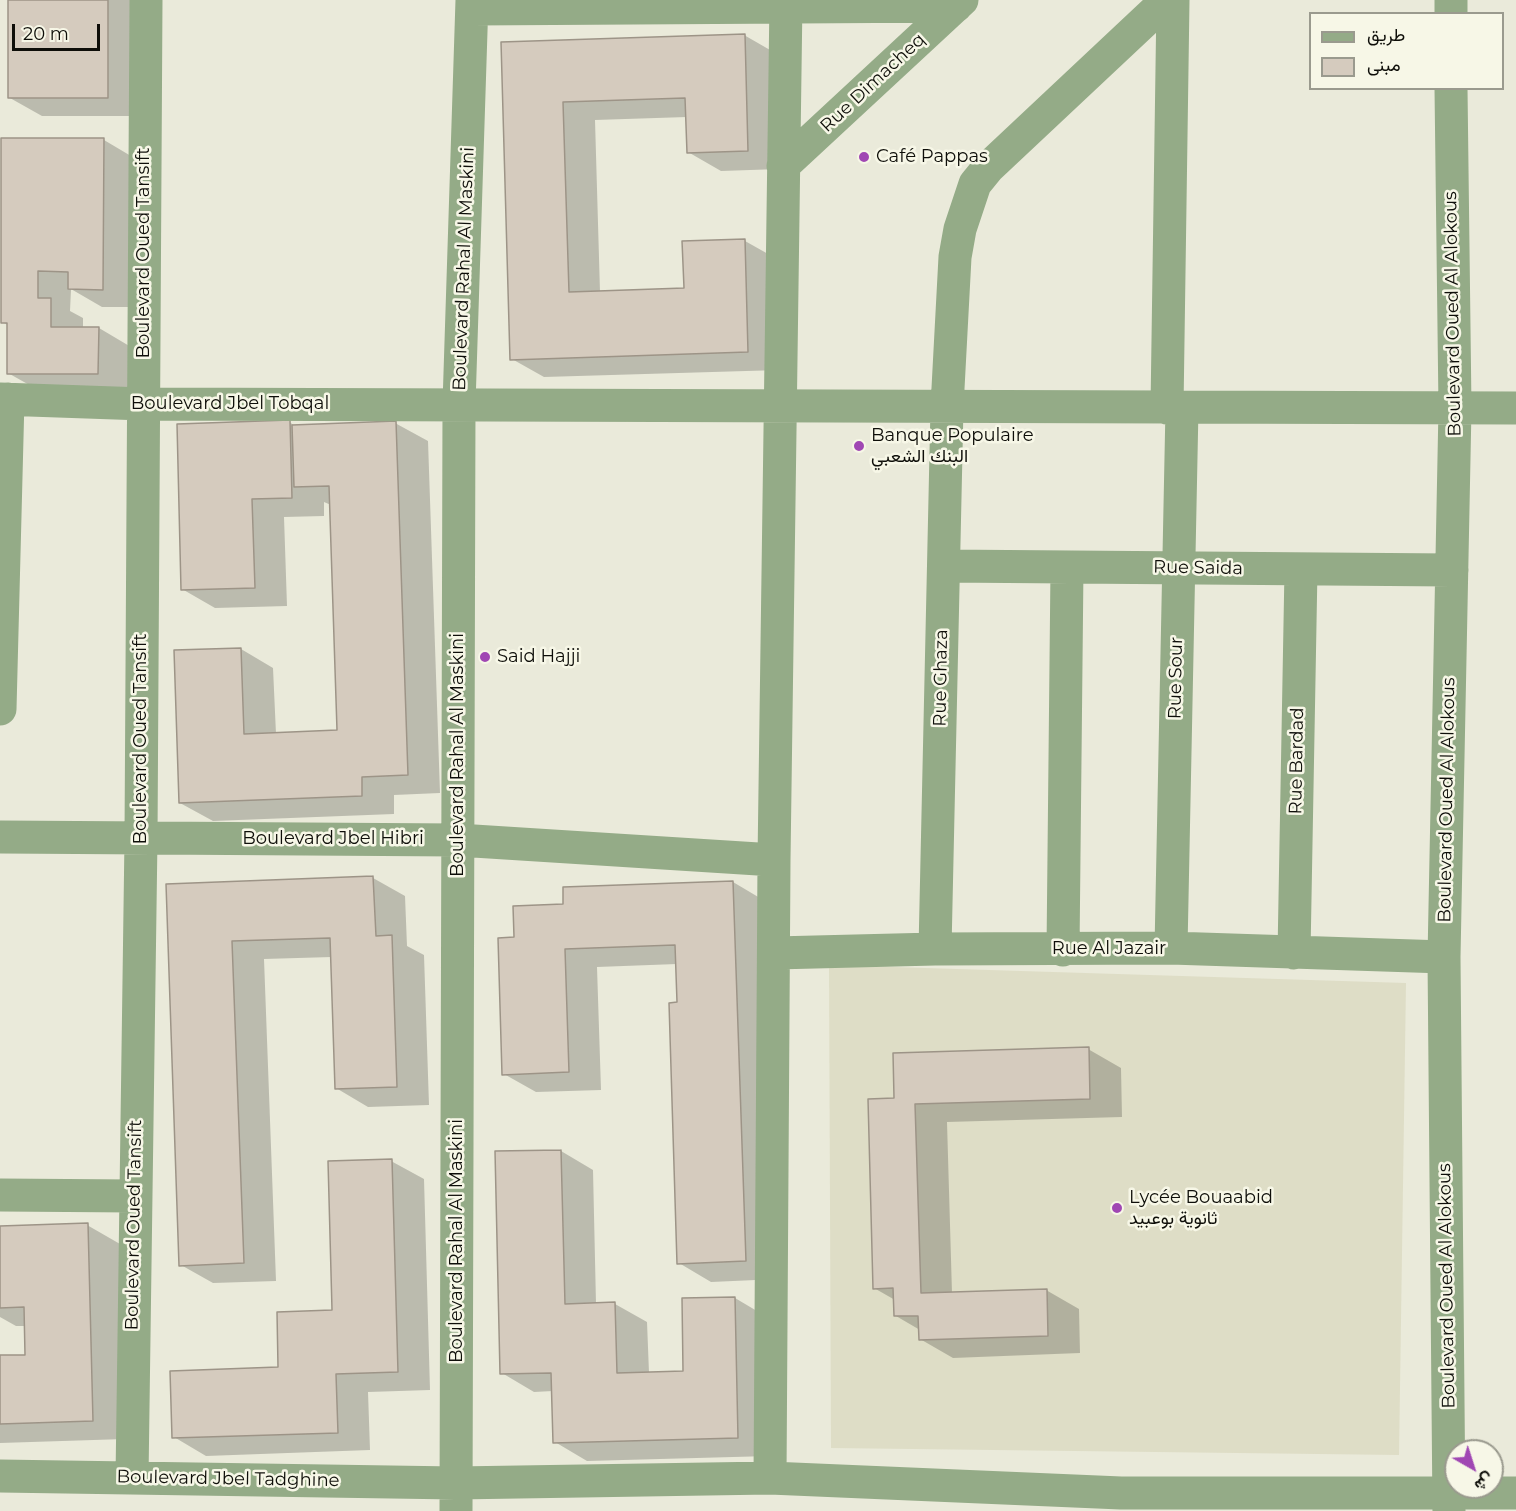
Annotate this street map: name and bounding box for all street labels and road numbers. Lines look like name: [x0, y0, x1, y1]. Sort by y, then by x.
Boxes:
street label: Rue Dimacheq: [816, 29, 930, 137]
street label: Boulevard Oued Tansift: [133, 147, 155, 359]
street label: Boulevard Rahal Al Maskini: [449, 147, 479, 391]
street label: Boulevard Oued Al Alokous: [1440, 191, 1466, 437]
street label: Boulevard Jbel Tobqal: [131, 393, 329, 415]
street label: Rue Saida: [1153, 556, 1243, 580]
street label: Rue Ghaza: [929, 629, 953, 727]
street label: Boulevard Oued Tansift: [130, 633, 152, 845]
street label: Boulevard Rahal Al Maskini: [447, 633, 469, 877]
street label: Rue Sour: [1164, 637, 1188, 719]
street label: Boulevard Oued Al Alokous: [1434, 677, 1460, 923]
street label: Rue Bardad: [1285, 707, 1309, 815]
street label: Boulevard Jbel Hibri: [242, 828, 424, 850]
street label: Rue Al Jazair: [1052, 938, 1166, 960]
street label: Boulevard Oued Tansift: [121, 1119, 147, 1331]
street label: Boulevard Rahal Al Maskini: [446, 1119, 468, 1363]
street label: Boulevard Oued Al Alokous: [1434, 1163, 1460, 1409]
street label: Boulevard Jbel Tadghine: [116, 1466, 340, 1492]

